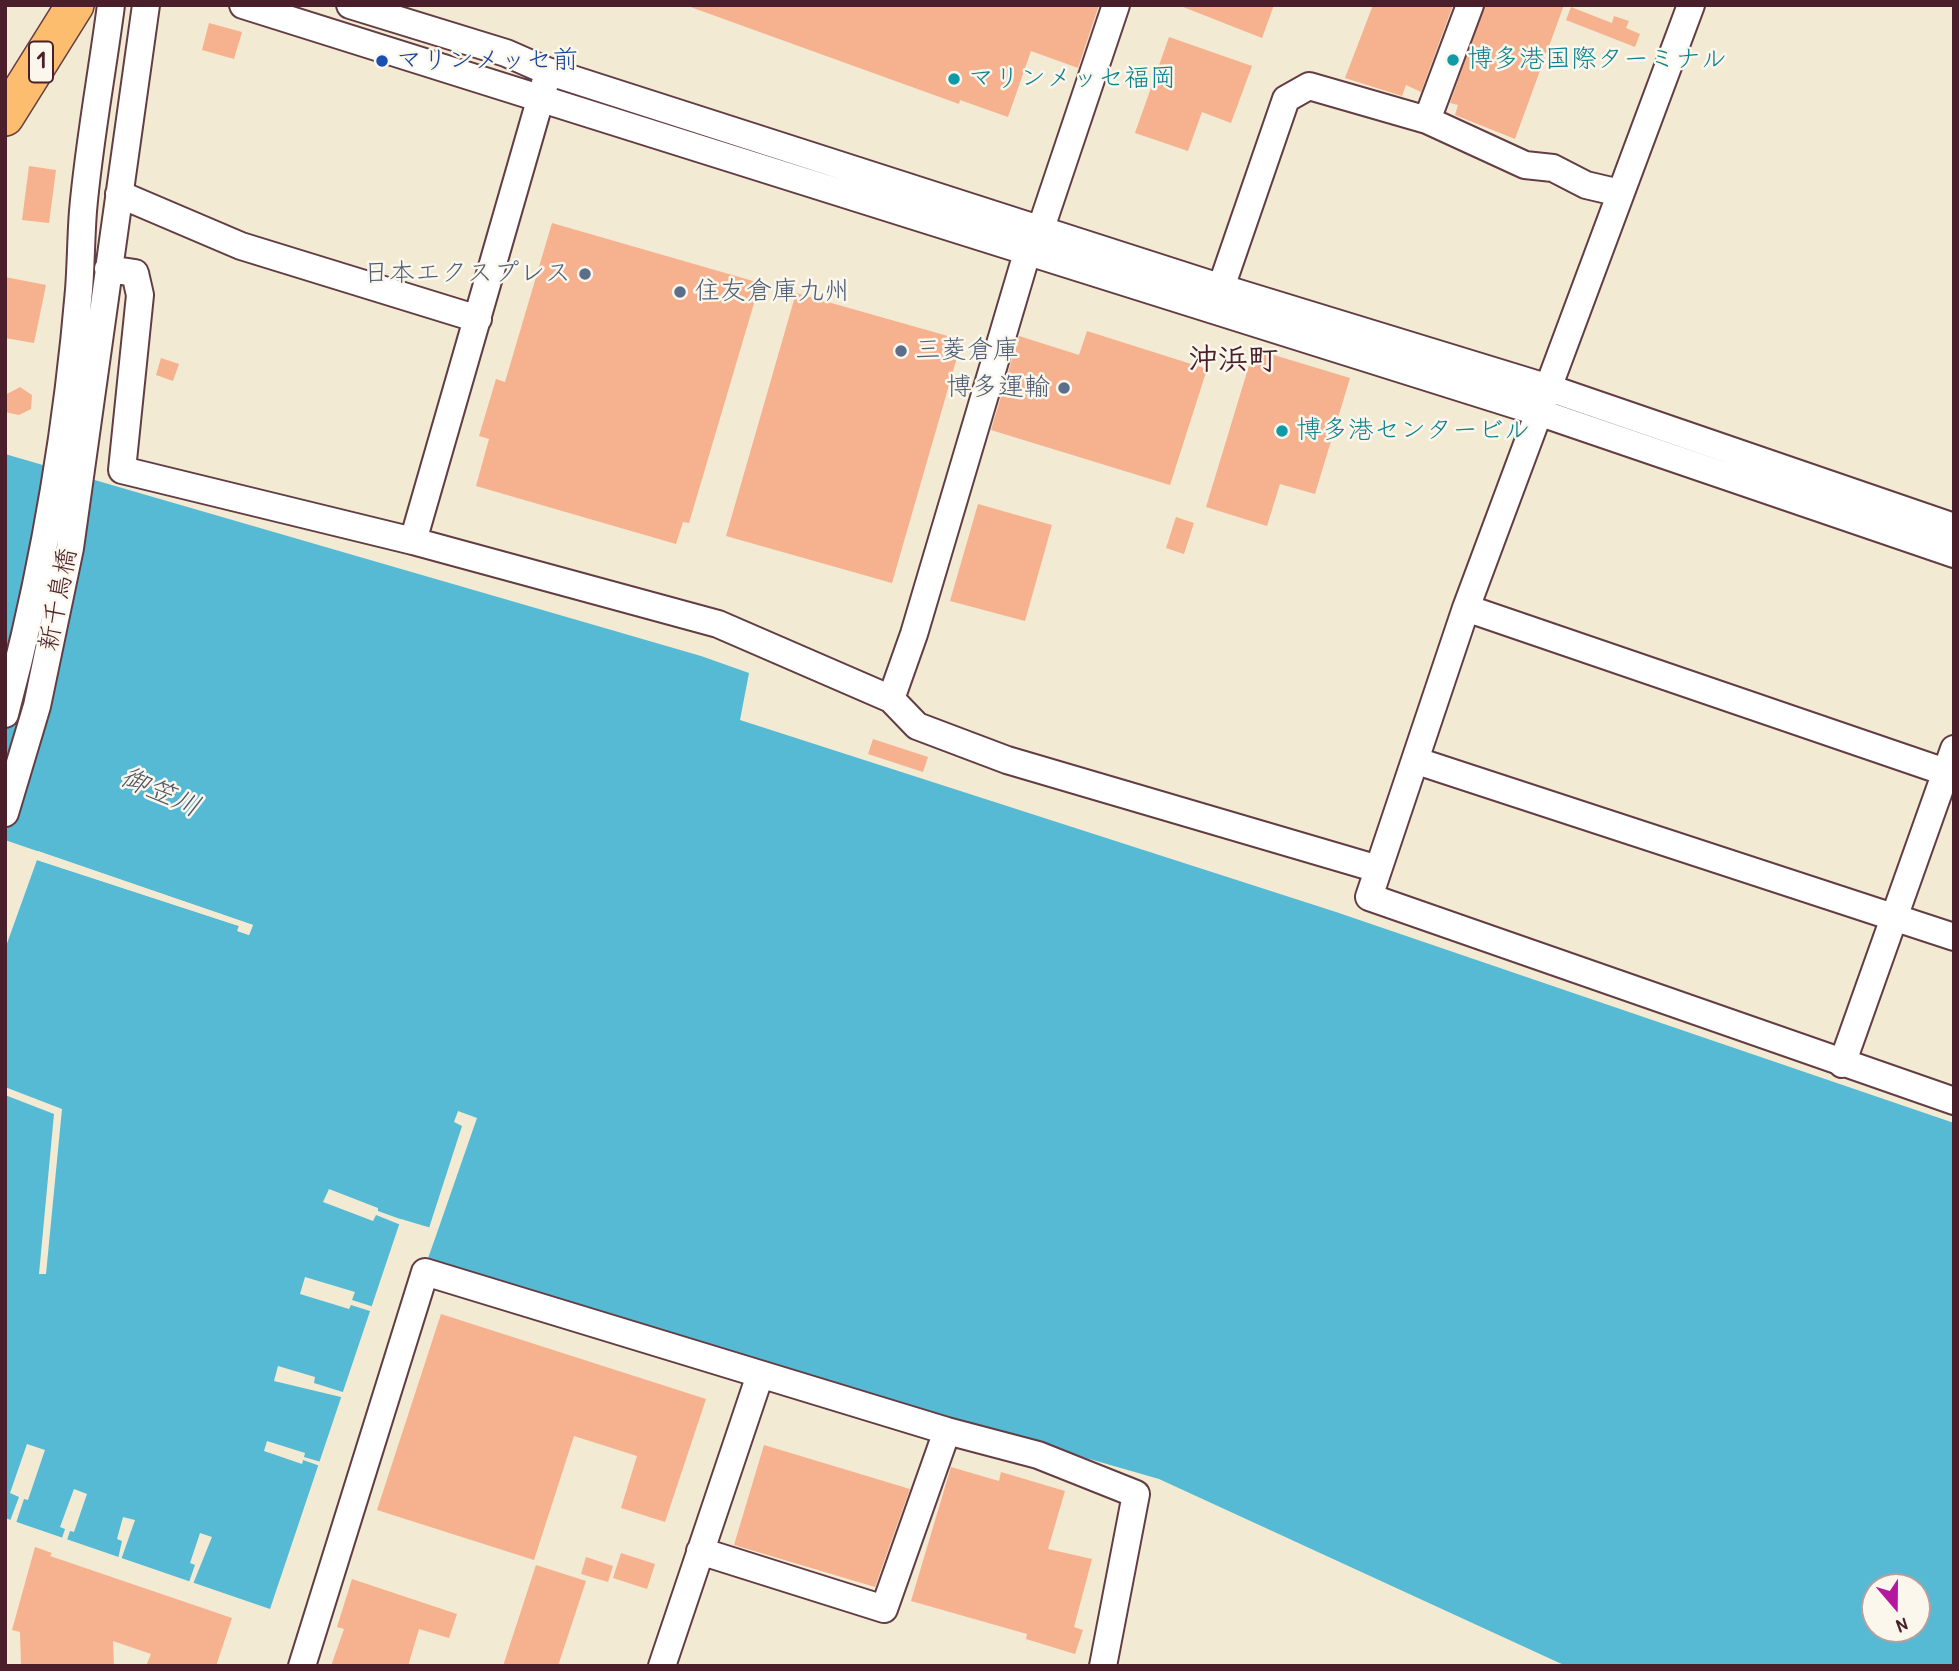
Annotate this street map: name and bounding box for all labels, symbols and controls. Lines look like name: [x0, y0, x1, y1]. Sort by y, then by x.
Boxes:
road number: 1: [29, 42, 53, 82]
place label: 博多港国際ターミナル: [1467, 44, 1727, 76]
place label: マリンメッセ前: [396, 45, 578, 77]
marker: 博多港国際ターミナル: [1445, 52, 1461, 68]
marker: マリンメッセ前: [374, 53, 390, 69]
place label: マリンメッセ福岡: [968, 63, 1176, 95]
marker: マリンメッセ福岡: [946, 71, 962, 87]
place label: 日本エクスプレス: [363, 258, 571, 290]
marker: 日本エクスプレス: [577, 266, 593, 282]
place label: 住友倉庫九州: [694, 276, 850, 308]
marker: 住友倉庫九州: [672, 284, 688, 300]
place label: 三菱倉庫: [915, 335, 1019, 367]
marker: 三菱倉庫: [893, 343, 909, 359]
district label: 沖浜町: [1188, 343, 1278, 379]
place label: 博多運輸: [946, 372, 1050, 404]
marker: 博多運輸: [1056, 380, 1072, 396]
place label: 博多港センタービル: [1296, 415, 1530, 447]
marker: 博多港センタービル: [1274, 423, 1290, 439]
street label: 新千鳥橋: [34, 546, 84, 654]
water label: 御笠川: [115, 761, 205, 825]
north arrow: [1861, 1573, 1931, 1643]
text: N: [1893, 1612, 1912, 1640]

